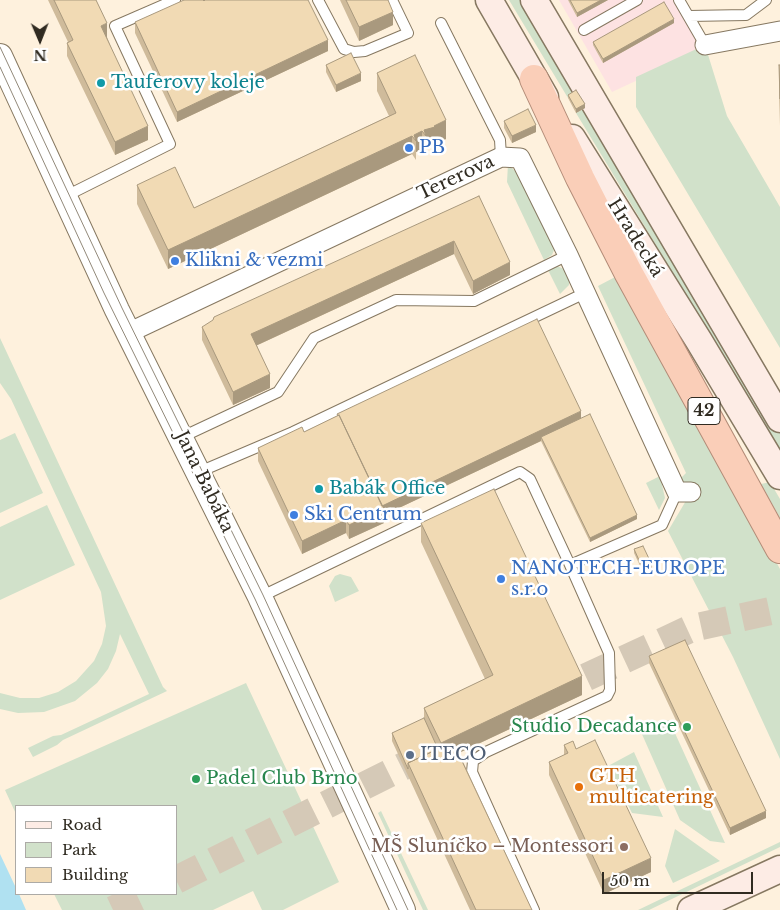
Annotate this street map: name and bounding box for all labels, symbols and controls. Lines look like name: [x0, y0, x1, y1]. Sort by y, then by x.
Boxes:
north arrow: [15, 15, 65, 65]
text: N: [34, 46, 47, 64]
place label: Tauferovy koleje: [111, 72, 265, 94]
marker: Tauferovy koleje: [95, 77, 107, 89]
place label: PB: [419, 137, 445, 159]
marker: PB: [403, 142, 415, 154]
street label: Tererova: [414, 151, 498, 205]
street label: Hradecká: [602, 195, 668, 281]
place label: Klikni & vezmi: [185, 250, 323, 272]
marker: Klikni & vezmi: [169, 255, 181, 267]
road number: 42: [688, 398, 720, 424]
street label: Jana Babáka: [170, 428, 238, 536]
place label: Babák Office: [329, 478, 445, 500]
marker: Babák Office: [313, 483, 325, 495]
place label: Ski Centrum: [304, 504, 422, 526]
marker: Ski Centrum: [288, 509, 300, 521]
place label: NANOTECH-EUROPE s.r.o: [511, 558, 725, 600]
marker: NANOTECH-EUROPE s.r.o: [495, 573, 507, 585]
place label: Studio Decadance: [511, 716, 677, 738]
marker: Studio Decadance: [681, 721, 693, 733]
place label: ITECO: [420, 744, 486, 766]
marker: ITECO: [404, 749, 416, 761]
place label: GTH multicatering: [589, 766, 714, 809]
place label: Padel Club Brno: [206, 768, 357, 790]
marker: Padel Club Brno: [190, 773, 202, 785]
marker: GTH multicatering: [573, 781, 585, 793]
legend: [15, 805, 178, 895]
text: Road: [62, 815, 102, 834]
place label: MŠ Sluníčko – Montessori: [371, 836, 614, 858]
text: Park: [62, 840, 97, 859]
marker: MŠ Sluníčko – Montessori: [618, 841, 630, 853]
scale bar: [605, 862, 756, 894]
text: Building: [62, 865, 128, 884]
text: 50 m: [610, 871, 650, 890]

